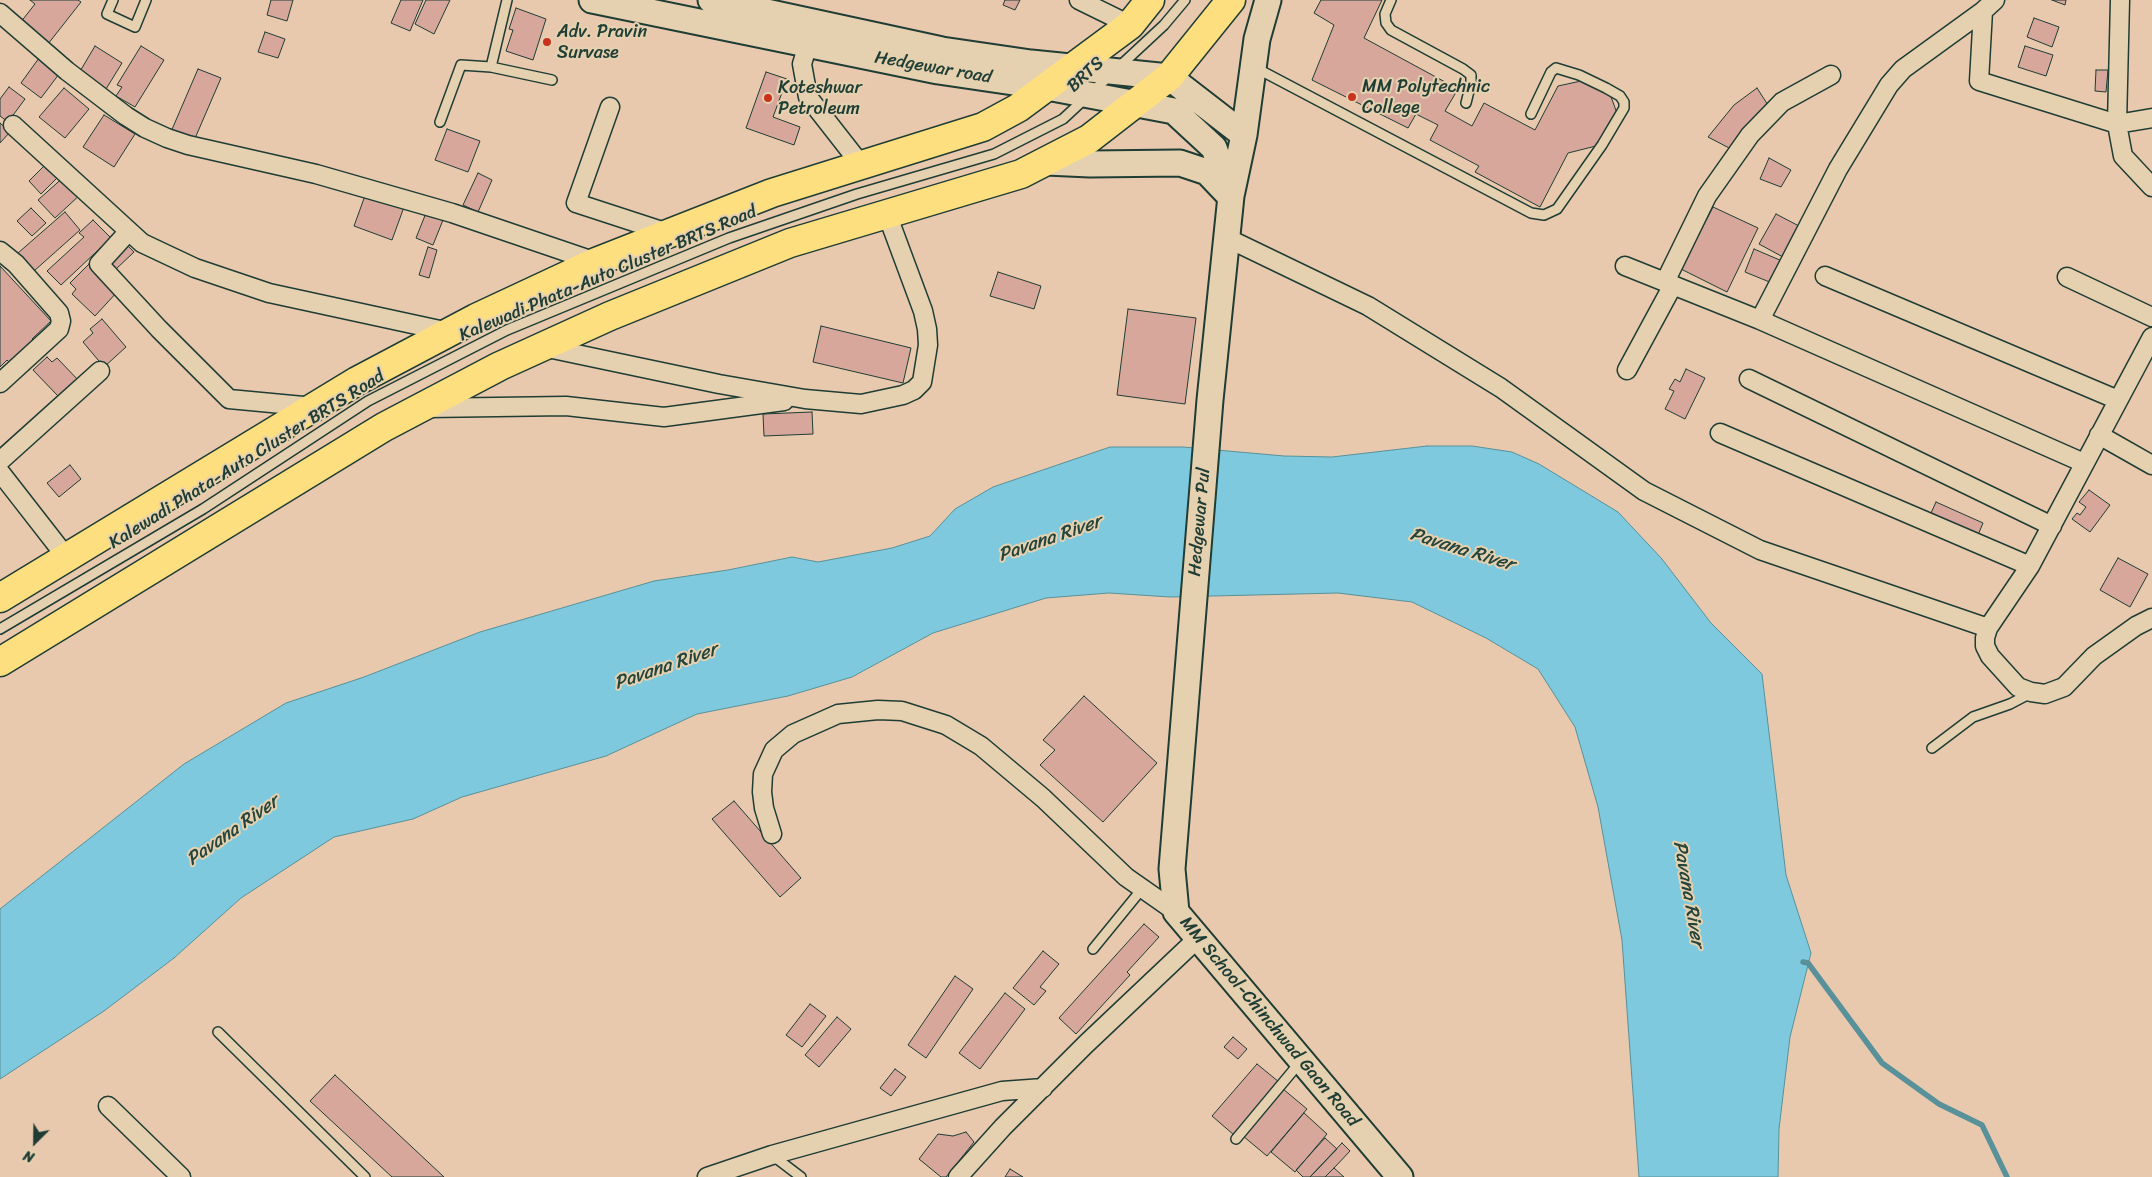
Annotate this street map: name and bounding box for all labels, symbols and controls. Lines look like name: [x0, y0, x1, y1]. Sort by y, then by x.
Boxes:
place label: Adv. Pravin Survase: [557, 21, 647, 64]
marker: Adv. Pravin Survase: [541, 36, 553, 48]
street label: Hedgewar road: [873, 47, 993, 89]
street label: BRTS: [1063, 53, 1109, 97]
place label: MM Polytechnic College: [1362, 76, 1490, 118]
place label: Koteshwar Petroleum: [778, 77, 862, 120]
marker: MM Polytechnic College: [1346, 91, 1358, 103]
marker: Koteshwar Petroleum: [762, 92, 774, 104]
street label: Kalewadi Phata-Auto Cluster BRTS Road: [456, 201, 760, 347]
street label: Kalewadi Phata-Auto Cluster BRTS Road: [105, 366, 389, 554]
street label: Hedgewar Pul: [1184, 467, 1216, 577]
water label: Pavana River: [996, 511, 1104, 567]
water label: Pavana River: [1407, 523, 1517, 577]
water label: Pavana River: [612, 639, 720, 695]
water label: Pavana River: [183, 791, 283, 871]
water label: Pavana River: [1667, 839, 1709, 949]
street label: MM School-Chinchwad Gaon Road: [1175, 912, 1363, 1132]
north arrow: [10, 1117, 60, 1167]
text: N: [20, 1143, 38, 1170]

